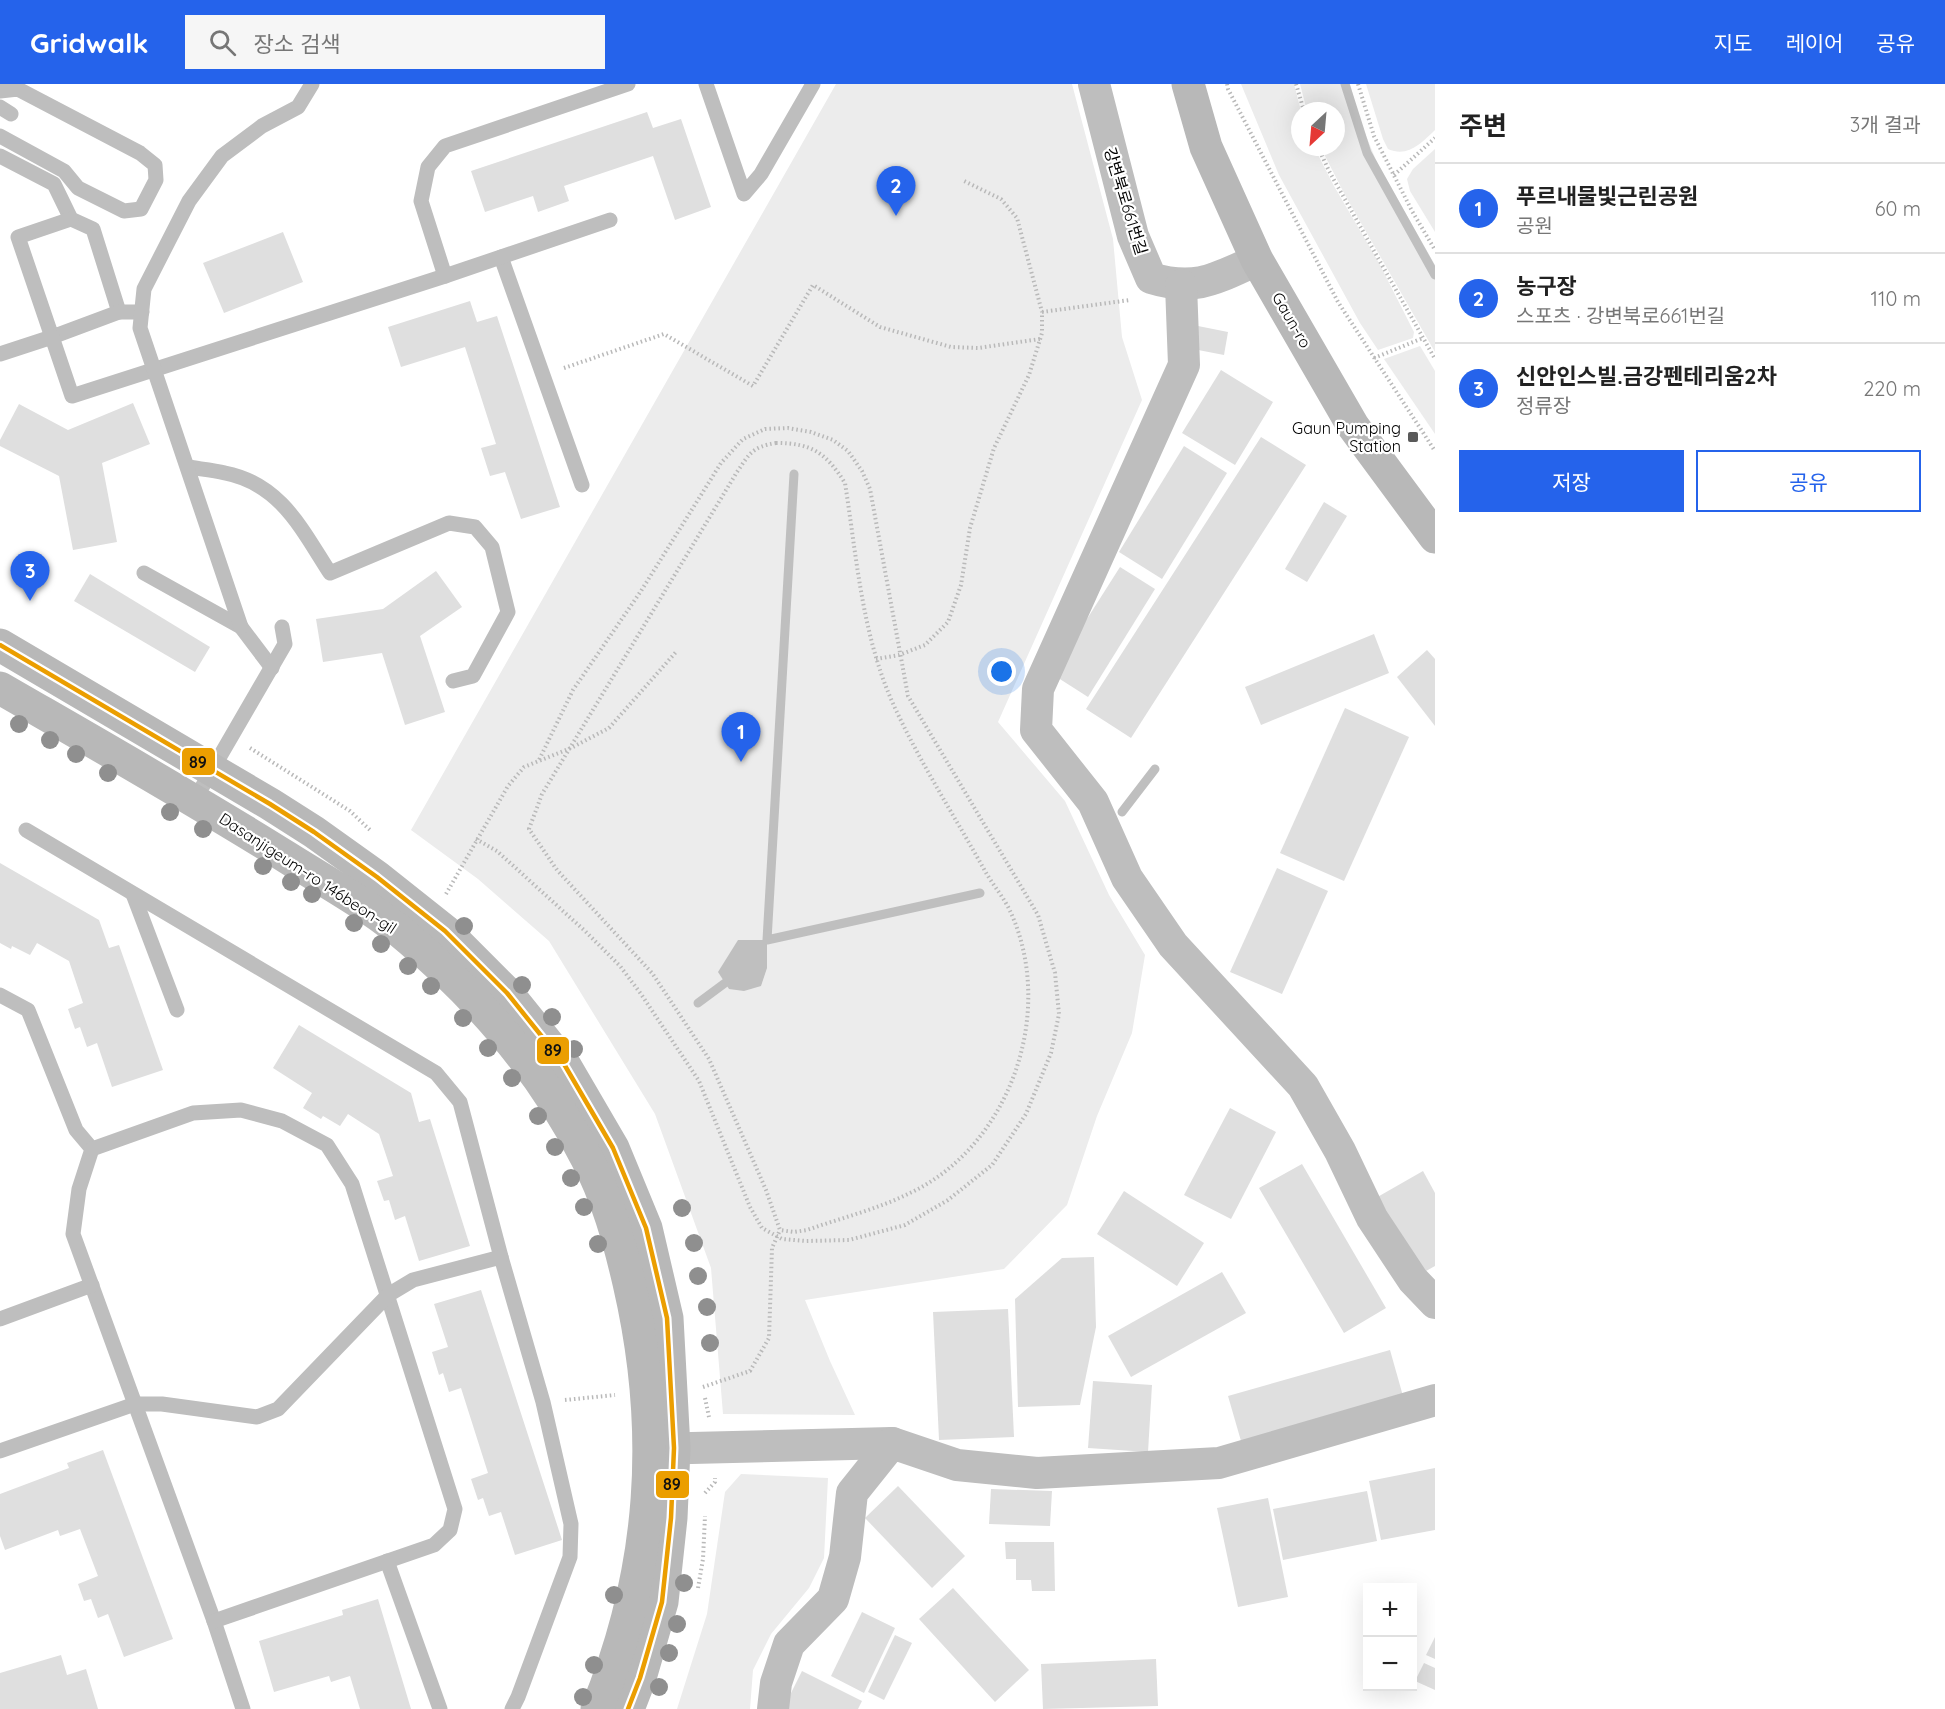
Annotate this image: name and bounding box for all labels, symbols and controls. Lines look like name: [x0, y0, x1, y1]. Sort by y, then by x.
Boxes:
search box: [185, 15, 605, 69]
text: Gridwalk: [30, 25, 149, 60]
icon: search: [206, 26, 239, 59]
text: 장소 검색: [254, 30, 341, 58]
text: 지도: [1714, 30, 1752, 56]
text: 레이어: [1785, 30, 1843, 56]
text: 공유: [1876, 30, 1915, 56]
north arrow: [1291, 102, 1345, 156]
text: 주변: [1459, 109, 1507, 142]
text: 3개 결과: [1850, 112, 1921, 137]
street label: 강변북로661번길: [1100, 145, 1152, 257]
pin: 2: [876, 166, 916, 216]
text: 푸르내물빛근린공원: [1516, 182, 1698, 210]
text: 1: [1475, 196, 1482, 221]
text: 60 m: [1875, 196, 1921, 221]
text: 공원: [1516, 213, 1553, 238]
text: 농구장: [1516, 272, 1577, 300]
text: 2: [1473, 286, 1484, 311]
text: 110 m: [1871, 286, 1921, 311]
street label: Gaun-ro: [1268, 289, 1316, 351]
text: 스포츠 · 강변북로661번길: [1516, 303, 1725, 328]
text: 신안인스빌.금강펜테리움2차: [1516, 362, 1777, 390]
text: 3: [1473, 376, 1484, 401]
text: 220 m: [1863, 376, 1921, 401]
text: 정류장: [1516, 393, 1571, 418]
place label: Gaun Pumping Station: [1292, 418, 1401, 456]
marker: Gaun Pumping Station: [1406, 430, 1420, 444]
button: 저장: [1459, 450, 1684, 512]
button: 공유: [1696, 450, 1921, 512]
pin: 3: [10, 552, 50, 601]
your location: [987, 657, 1016, 686]
pin: 1: [722, 712, 760, 762]
line badge: 89: [181, 747, 216, 776]
text: 89: [189, 752, 207, 772]
street label: Dasanjigeum-ro 146beon-gil: [215, 808, 401, 938]
line badge: 89: [536, 1036, 570, 1065]
text: 89: [544, 1040, 562, 1060]
line badge: 89: [655, 1470, 690, 1499]
text: 89: [663, 1474, 681, 1494]
map controls: [1363, 1583, 1417, 1691]
button: +: [1363, 1583, 1417, 1637]
button: −: [1363, 1637, 1417, 1691]

